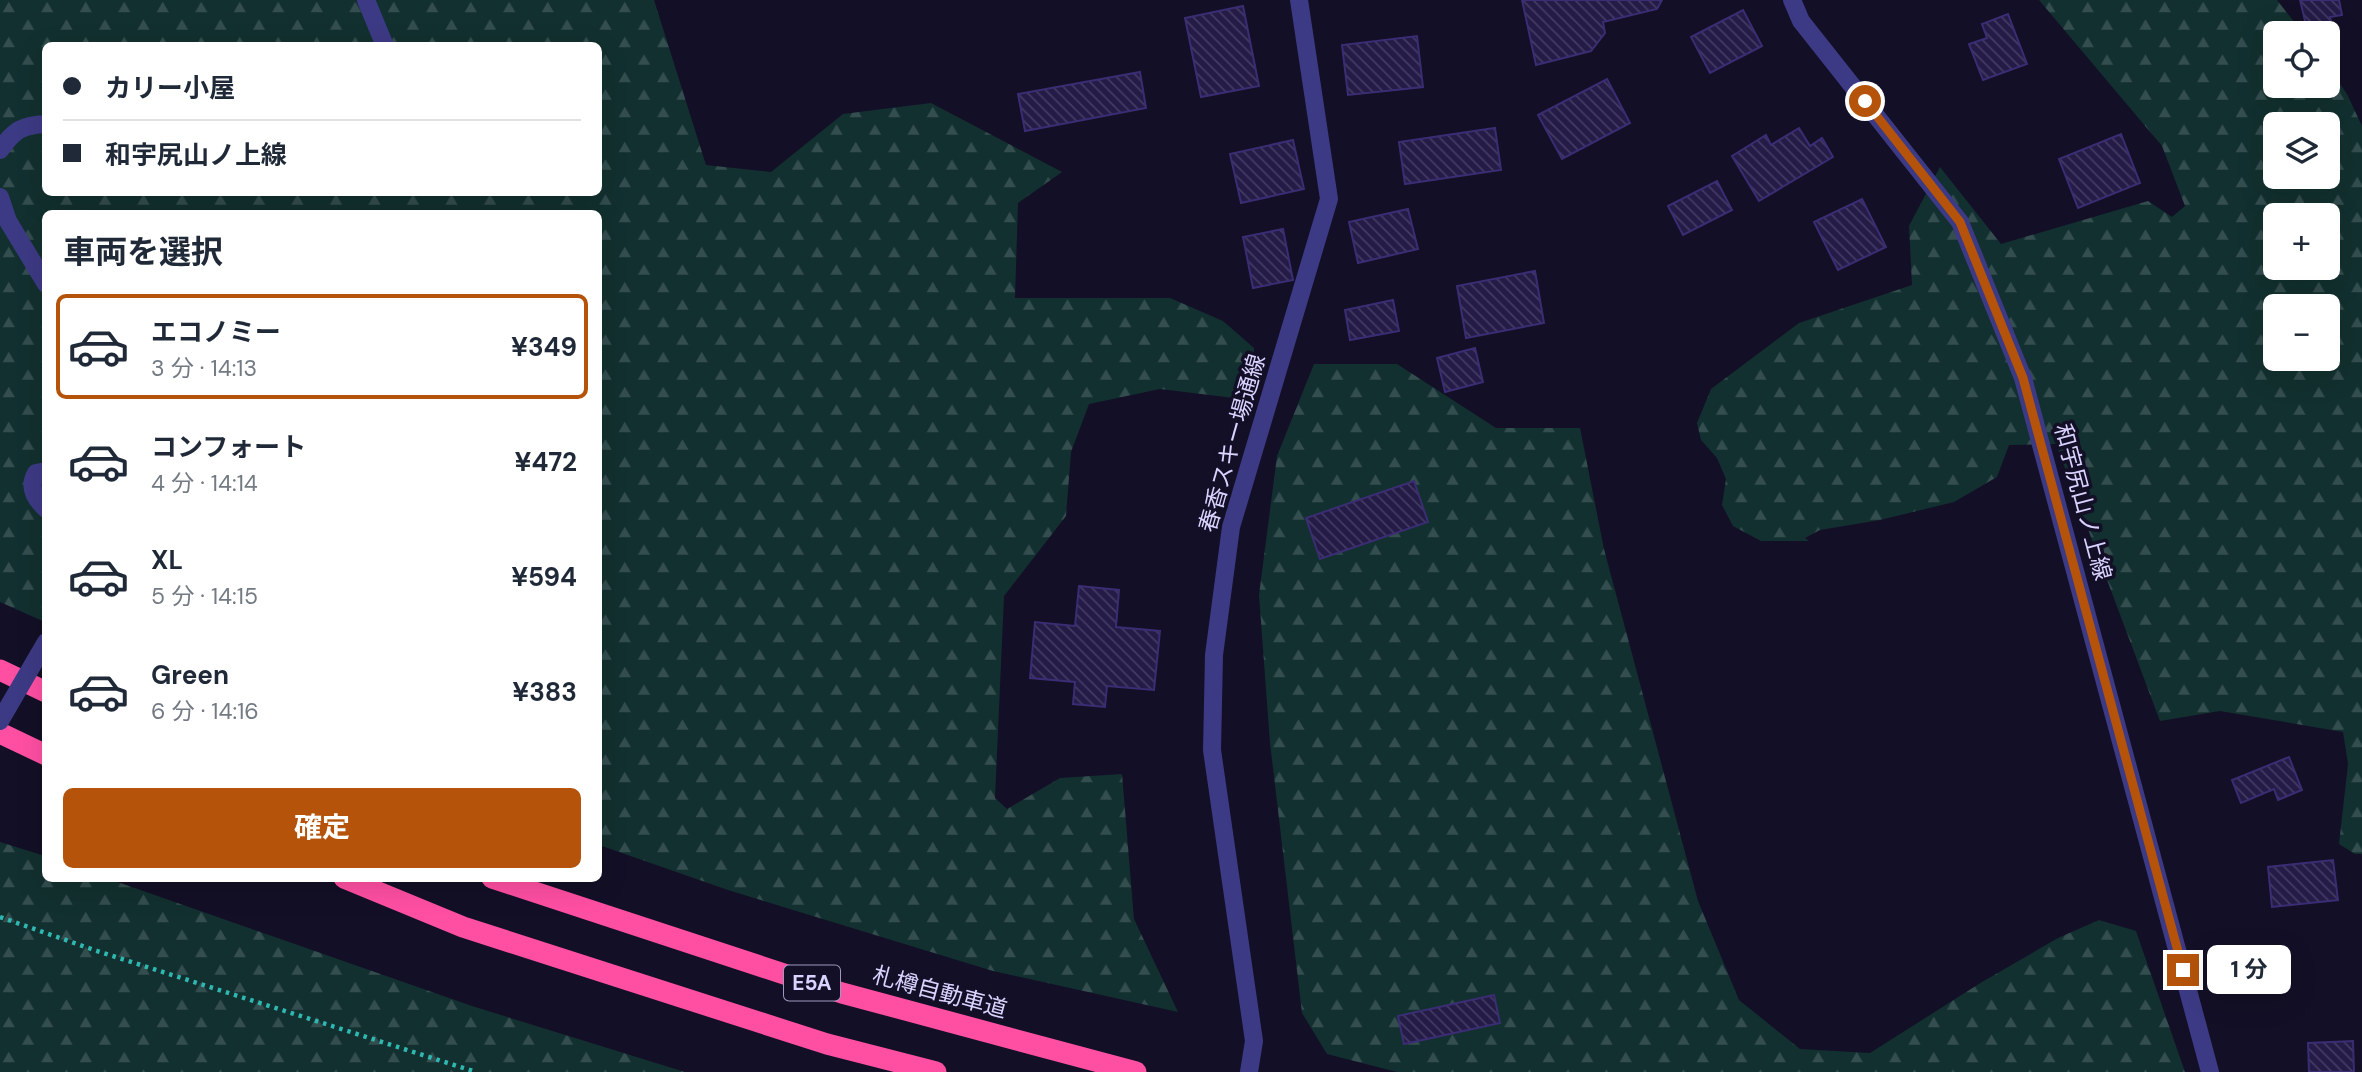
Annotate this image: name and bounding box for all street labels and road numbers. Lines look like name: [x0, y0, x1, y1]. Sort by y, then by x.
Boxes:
street label: 春香スキー場通線: [1192, 350, 1272, 536]
street label: 和宇尻山ノ上線: [2048, 420, 2118, 584]
street label: 札樽自動車道: [869, 960, 1011, 1024]
road number: E5A: [784, 965, 840, 1000]

